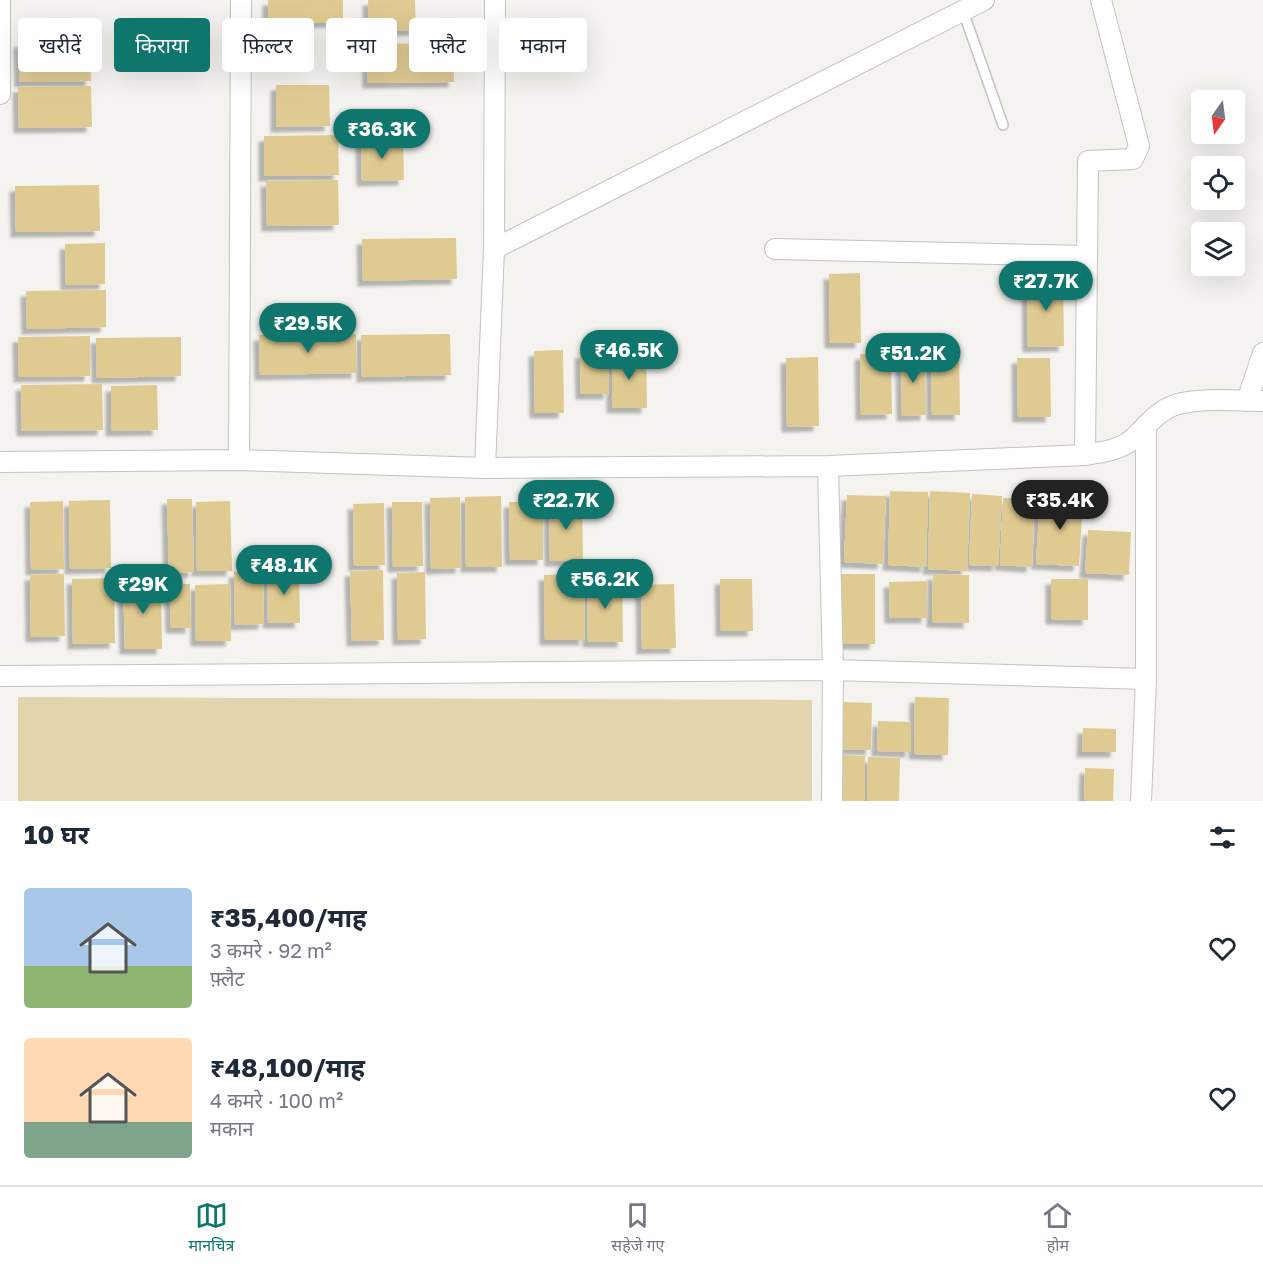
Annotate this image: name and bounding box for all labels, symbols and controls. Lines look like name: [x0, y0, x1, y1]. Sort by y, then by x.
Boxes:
chip: खरीदें: [18, 18, 102, 72]
chip: किराया: [114, 18, 210, 72]
chip: फ़िल्टर: [222, 18, 314, 72]
chip: नया: [326, 18, 397, 72]
chip: फ़्लैट: [409, 18, 487, 72]
chip: मकान: [499, 18, 587, 72]
north arrow: [1191, 90, 1245, 144]
map controls: [1191, 90, 1245, 276]
pin: ₹36.3K: [333, 109, 431, 160]
text: ₹36.3K: [347, 116, 417, 140]
button: locate: [1191, 156, 1245, 210]
button: layers: [1191, 222, 1245, 276]
pin: ₹27.7K: [997, 261, 1095, 312]
text: ₹27.7K: [1013, 268, 1079, 292]
pin: ₹29.5K: [259, 303, 357, 354]
text: ₹29.5K: [273, 310, 343, 334]
pin: ₹46.5K: [580, 330, 678, 381]
pin: ₹51.2K: [864, 333, 962, 384]
text: ₹46.5K: [594, 337, 664, 361]
text: ₹51.2K: [879, 340, 947, 364]
pin: ₹22.7K: [517, 480, 615, 531]
pin: ₹35.4K: [1011, 480, 1109, 531]
text: ₹22.7K: [532, 487, 600, 511]
text: ₹35.4K: [1025, 487, 1095, 511]
pin: ₹48.1K: [235, 545, 333, 596]
text: ₹48.1K: [250, 552, 318, 576]
pin: ₹56.2K: [556, 559, 654, 610]
pin: ₹29K: [107, 564, 179, 615]
text: ₹56.2K: [570, 566, 640, 590]
text: ₹29K: [118, 571, 168, 595]
text: 10 घर: [24, 819, 89, 850]
icon: filters: [1206, 821, 1239, 854]
text: ₹35,400/माह: [210, 902, 367, 933]
icon: home: [72, 912, 144, 984]
icon: heart: [1206, 932, 1239, 965]
text: 3 कमरे · 92 m²: [210, 938, 332, 962]
text: फ़्लैट: [210, 966, 245, 990]
text: ₹48,100/माह: [210, 1052, 365, 1083]
icon: home: [72, 1062, 144, 1134]
icon: heart: [1206, 1082, 1239, 1115]
text: 4 कमरे · 100 m²: [210, 1088, 343, 1112]
text: मकान: [210, 1116, 254, 1140]
tab: मानचित्र: [189, 1199, 234, 1258]
tab: सहेजे गए: [611, 1199, 664, 1258]
tab: होम: [1041, 1199, 1074, 1258]

